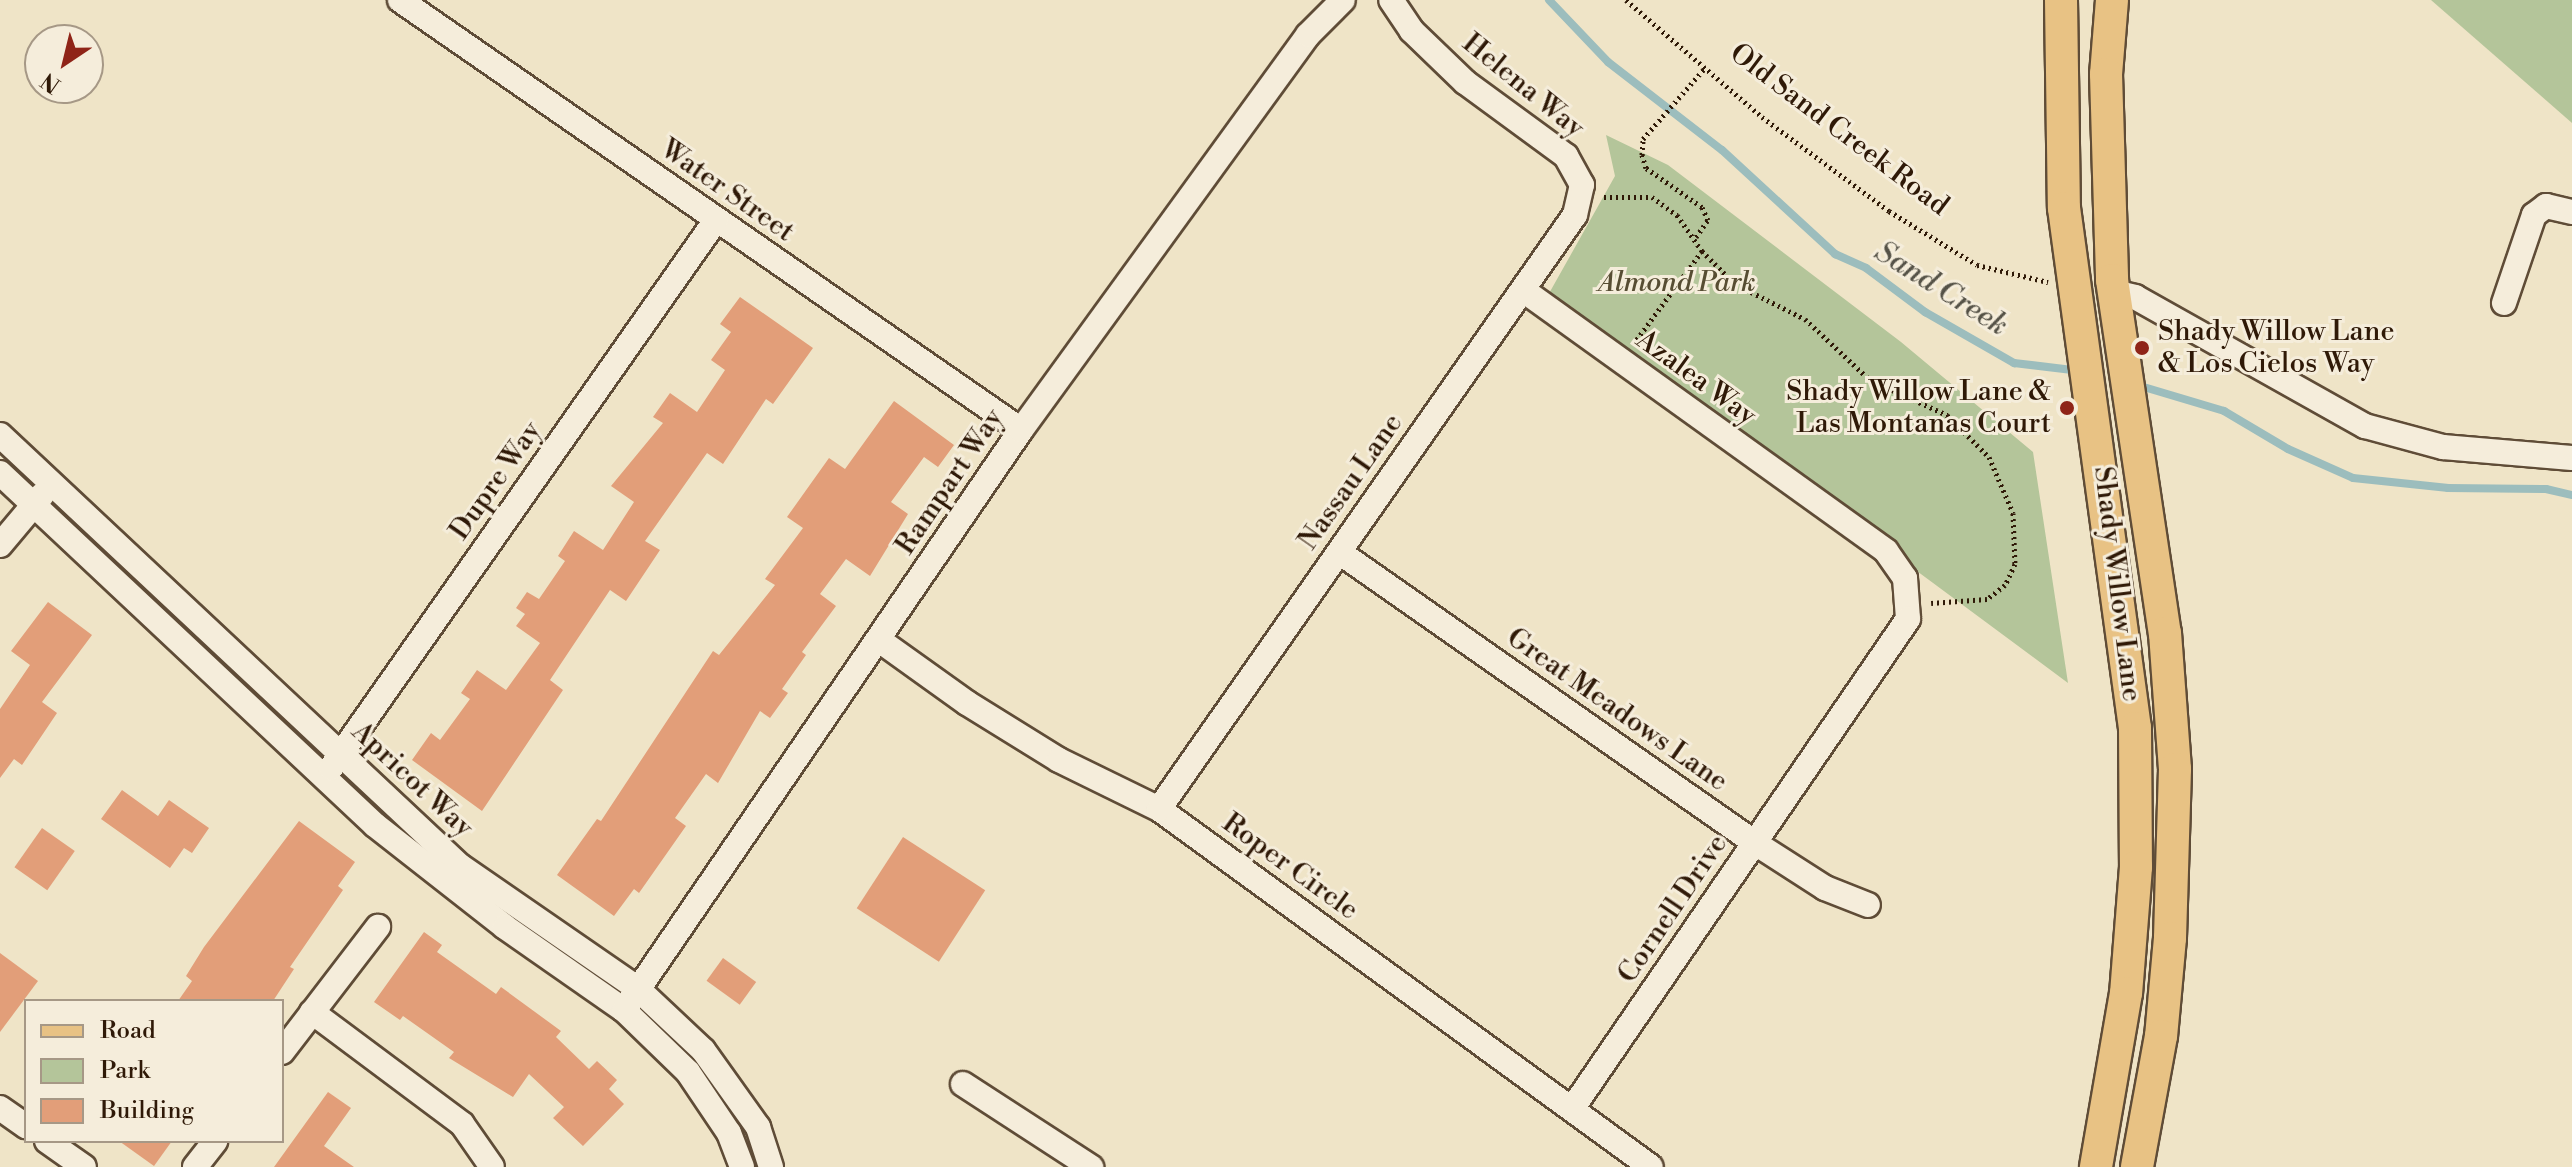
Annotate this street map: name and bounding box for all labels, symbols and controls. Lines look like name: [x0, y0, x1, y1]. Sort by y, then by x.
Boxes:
north arrow: [24, 24, 104, 104]
street label: Helena Way: [1455, 27, 1591, 145]
street label: Old Sand Creek Road: [1723, 37, 1955, 223]
text: N: [36, 66, 66, 98]
street label: Water Street: [654, 133, 800, 249]
water label: Sand Creek: [1868, 234, 2014, 344]
park label: Almond Park: [1598, 266, 1756, 300]
place label: Shady Willow Lane & Los Cielos Way: [2158, 315, 2395, 381]
street label: Azalea Way: [1629, 323, 1763, 433]
marker: Shady Willow Lane & Los Cielos Way: [2133, 339, 2151, 357]
place label: Shady Willow Lane & Las Montanas Court: [1786, 375, 2051, 441]
marker: Shady Willow Lane & Las Montanas Court: [2058, 399, 2076, 417]
street label: Rampart Way: [889, 403, 1011, 561]
street label: Nassau Lane: [1292, 407, 1410, 557]
street label: Dupre Way: [443, 415, 549, 547]
street label: Shady Willow Lane: [2086, 465, 2148, 703]
street label: Great Meadows Lane: [1500, 621, 1734, 799]
street label: Apricot Way: [344, 715, 480, 845]
street label: Roper Circle: [1216, 806, 1364, 928]
street label: Cornell Drive: [1611, 828, 1735, 990]
legend: [24, 999, 284, 1143]
text: Road: [100, 1016, 156, 1046]
text: Park: [100, 1056, 150, 1086]
text: Building: [100, 1096, 194, 1126]

